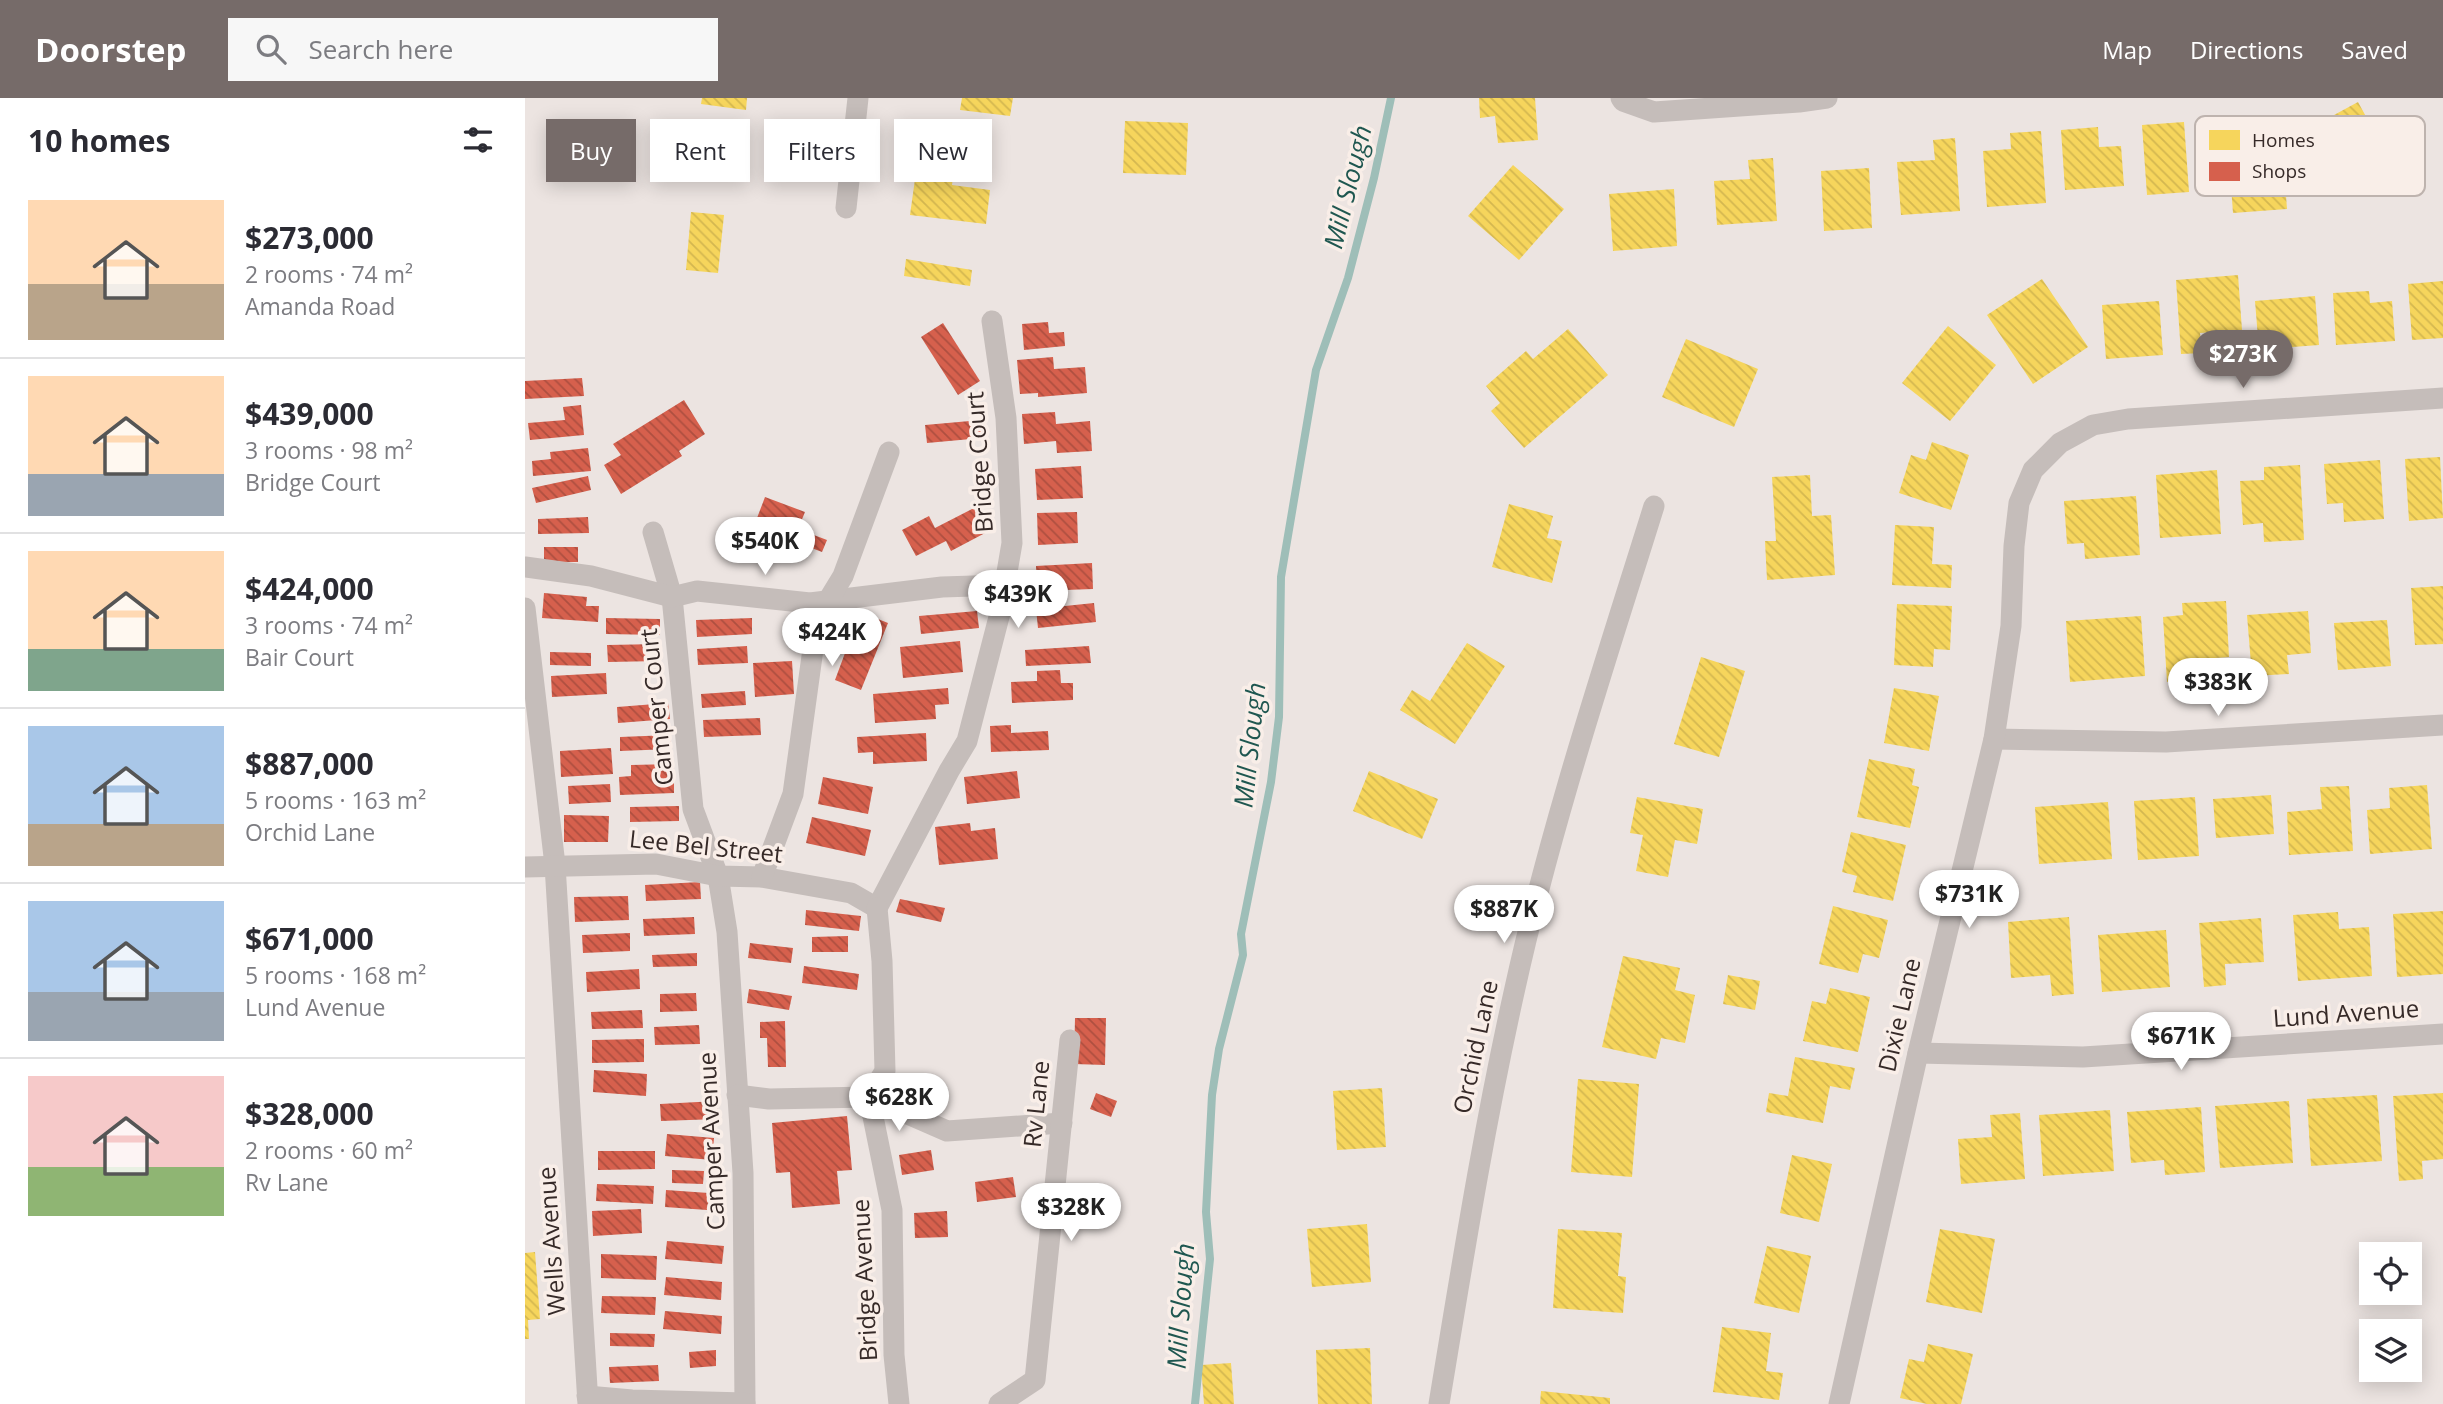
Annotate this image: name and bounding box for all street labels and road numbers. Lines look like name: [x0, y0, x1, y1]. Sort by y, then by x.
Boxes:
street label: Bridge Court: [957, 390, 1000, 534]
street label: Camper Court: [631, 627, 680, 787]
street label: Lee Bel Street: [628, 821, 784, 870]
street label: Dixie Lane: [1869, 954, 1928, 1075]
street label: Orchid Lane: [1444, 977, 1505, 1117]
street label: Lund Avenue: [2272, 991, 2420, 1034]
street label: Camper Avenue: [689, 1051, 732, 1231]
street label: Rv Lane: [1015, 1059, 1056, 1149]
street label: Wells Avenue: [529, 1166, 572, 1317]
street label: Bridge Avenue: [843, 1198, 884, 1362]

